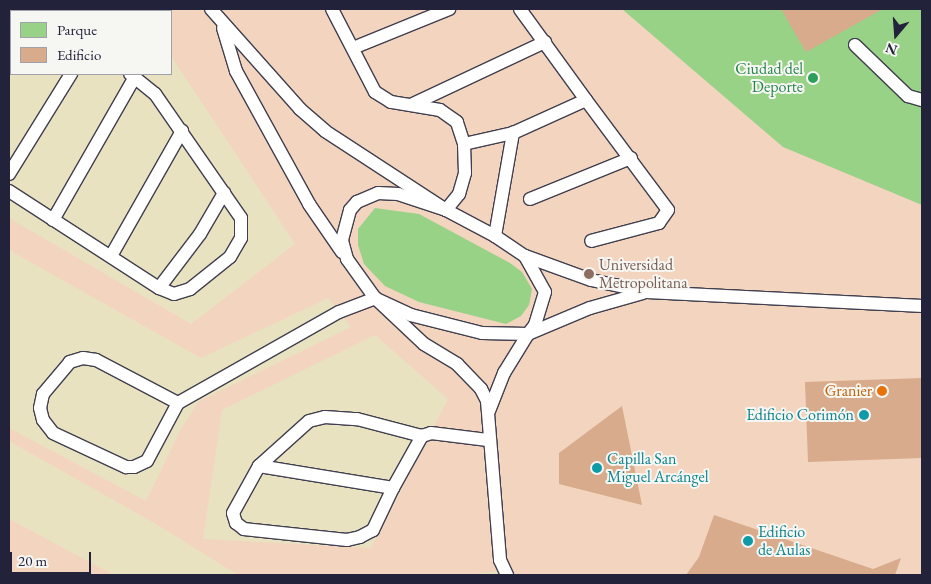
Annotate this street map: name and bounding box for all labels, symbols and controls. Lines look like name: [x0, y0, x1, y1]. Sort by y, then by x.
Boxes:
legend: [10, 10, 172, 75]
north arrow: [871, 10, 921, 60]
text: Parque: [57, 20, 97, 39]
text: N: [883, 39, 900, 60]
text: Edificio: [57, 45, 101, 64]
place label: Ciudad del Deporte: [735, 59, 803, 97]
marker: Ciudad del Deporte: [807, 72, 819, 84]
place label: Universidad Metropolitana: [599, 255, 688, 293]
marker: Universidad Metropolitana: [583, 268, 595, 280]
place label: Granier: [825, 381, 872, 401]
marker: Granier: [876, 385, 888, 397]
place label: Edificio Corimón: [746, 405, 854, 425]
marker: Edificio Corimón: [858, 409, 870, 421]
place label: Capilla San Miguel Arcángel: [607, 449, 709, 487]
marker: Capilla San Miguel Arcángel: [591, 462, 603, 474]
place label: Edificio de Aulas: [758, 522, 810, 560]
marker: Edificio de Aulas: [742, 535, 754, 547]
scale bar: [12, 542, 94, 574]
text: 20 m: [18, 551, 47, 570]

